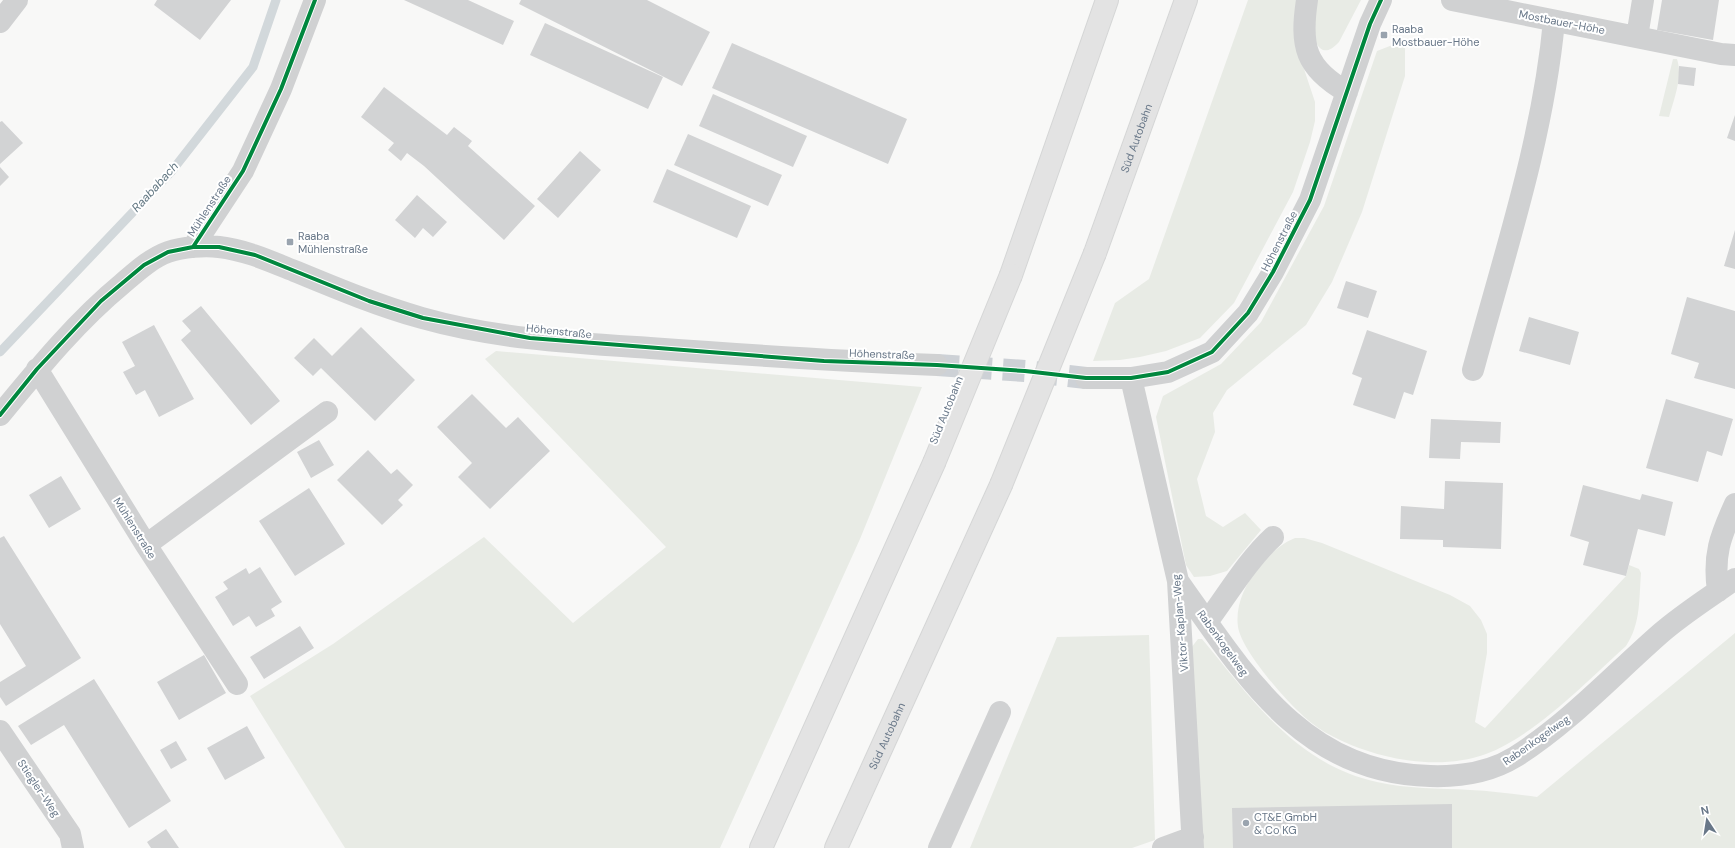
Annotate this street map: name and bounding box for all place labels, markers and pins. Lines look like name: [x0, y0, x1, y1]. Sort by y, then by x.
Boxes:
place label: Raaba Mostbauer-Höhe: [1392, 22, 1479, 49]
marker: Raaba Mostbauer-Höhe: [1379, 30, 1389, 40]
place label: Raaba Mühlenstraße: [298, 229, 368, 256]
marker: Raaba Mühlenstraße: [285, 237, 295, 247]
place label: CT&E GmbH & Co KG: [1254, 810, 1317, 837]
marker: CT&E GmbH & Co KG: [1241, 818, 1251, 828]

